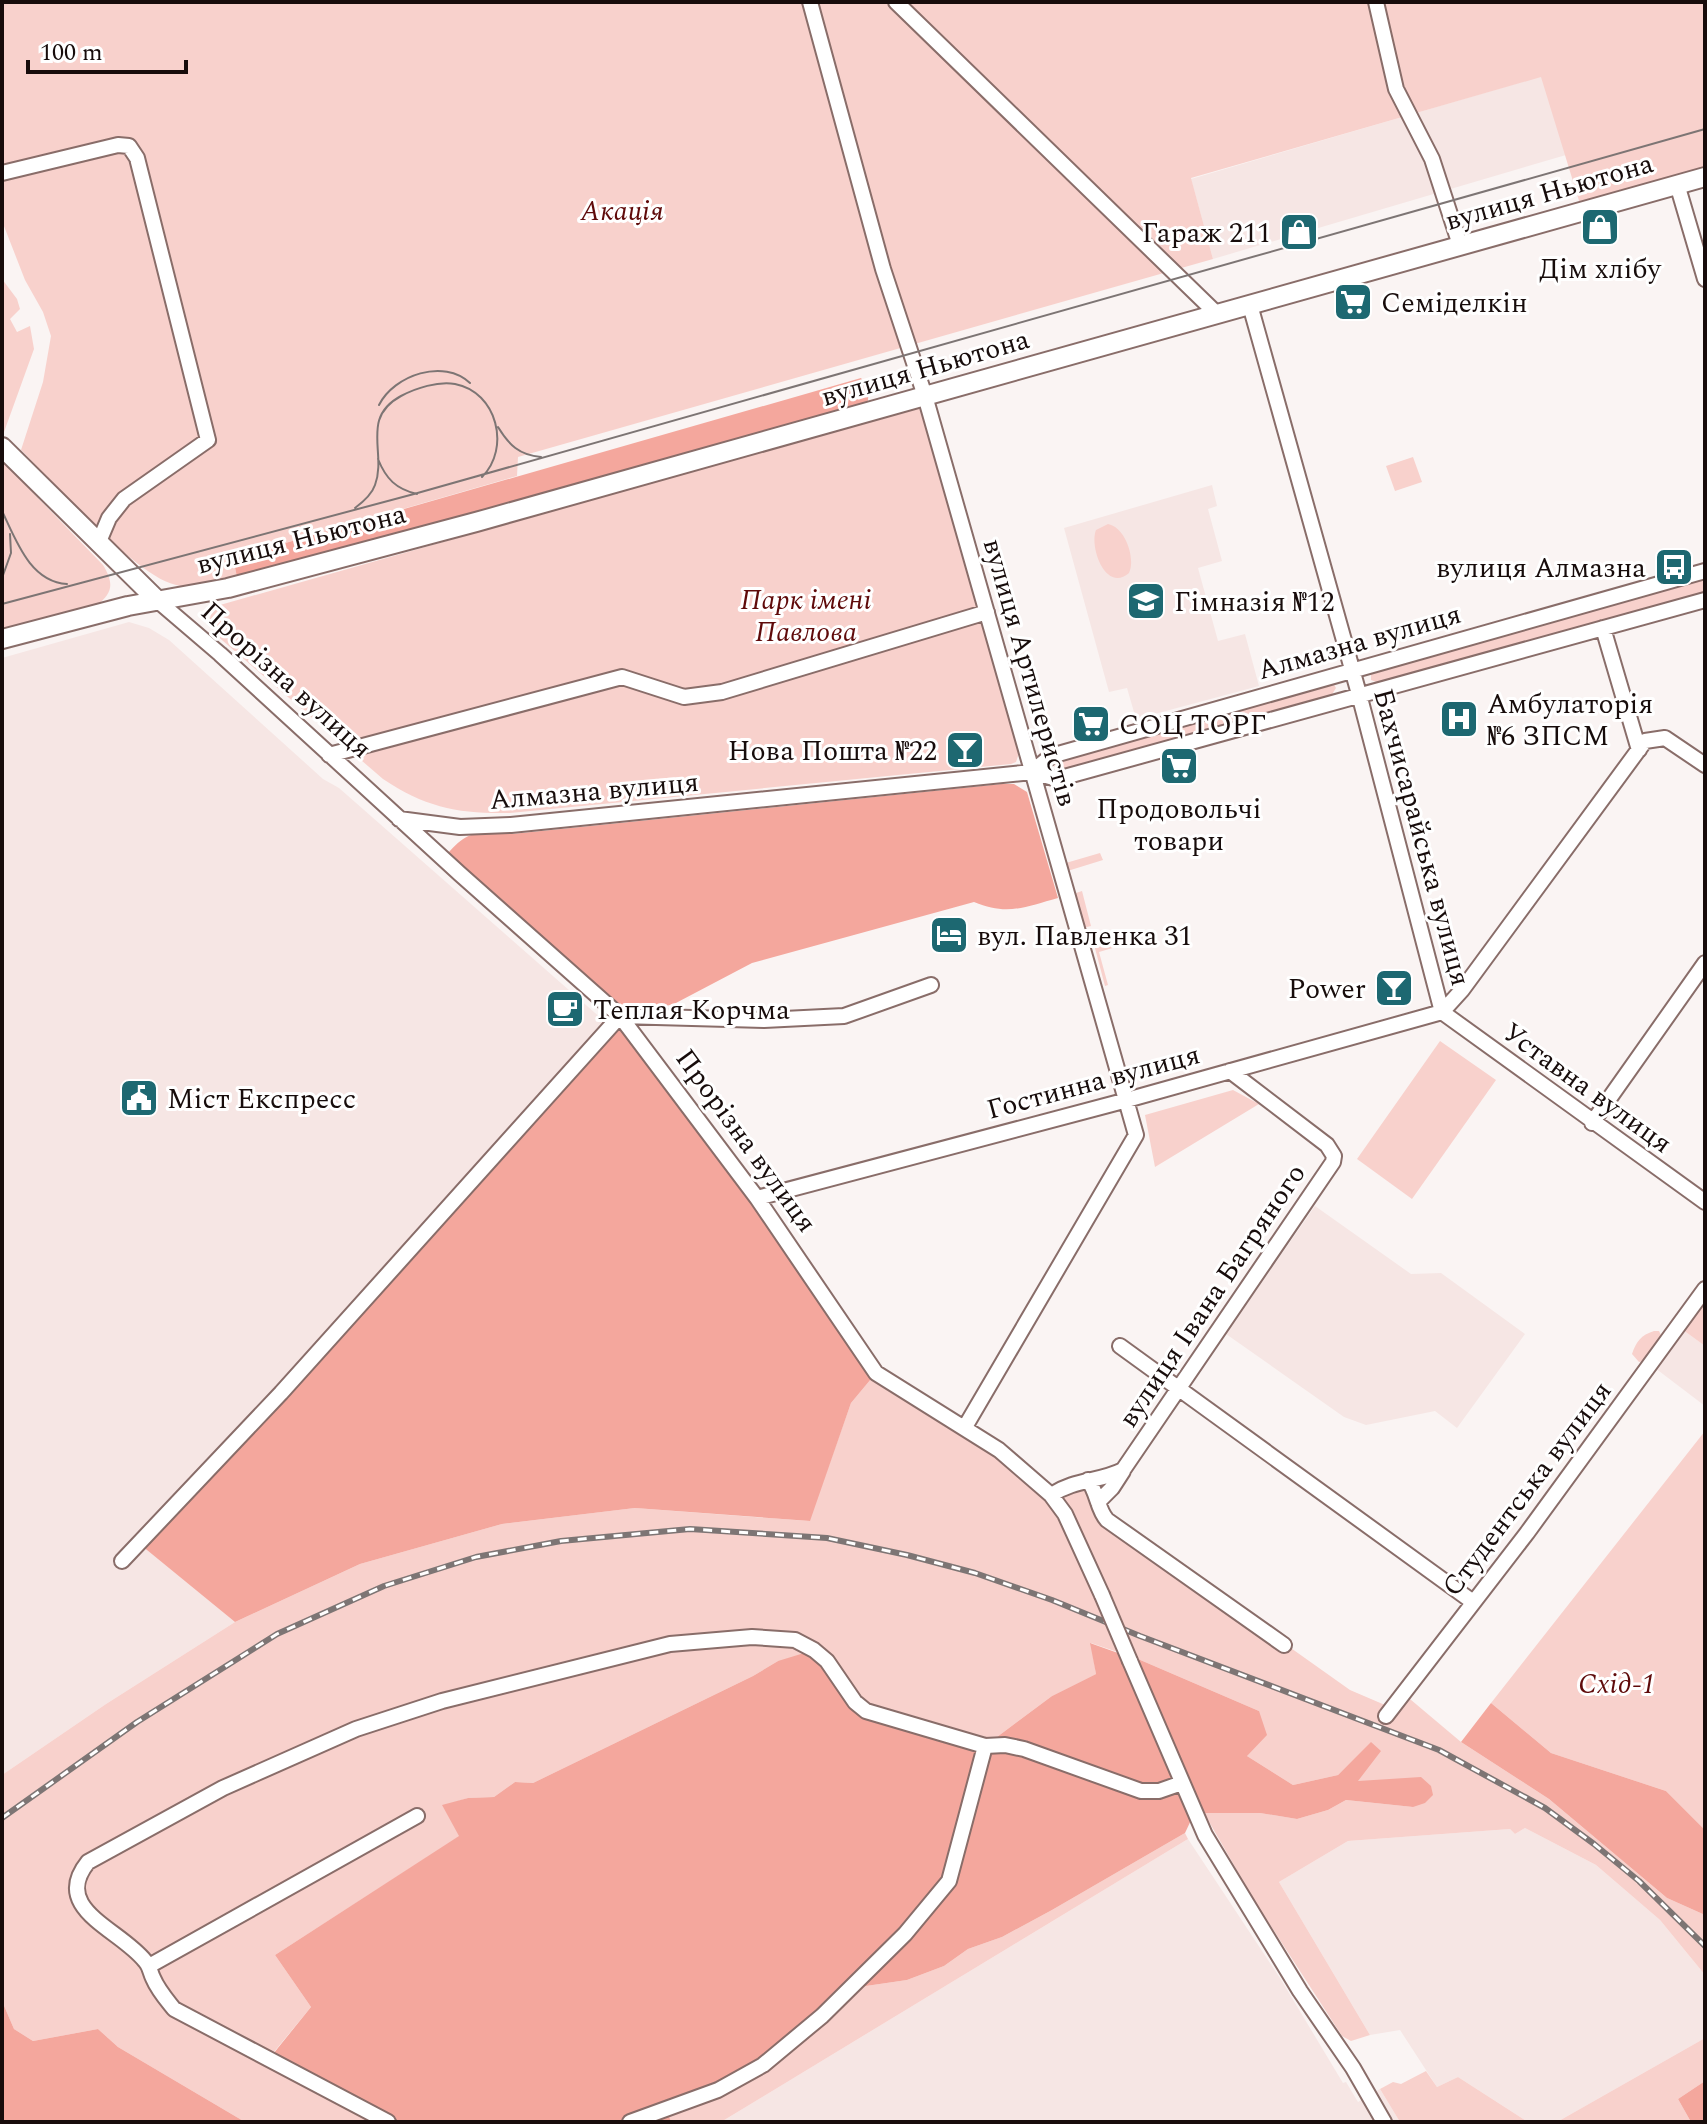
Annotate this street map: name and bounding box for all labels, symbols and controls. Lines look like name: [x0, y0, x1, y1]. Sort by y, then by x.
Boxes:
scale bar: [28, 24, 186, 74]
text: 100 m: [40, 35, 103, 71]
street label: вулиця Ньютона: [1440, 142, 1659, 243]
park label: Акація: [579, 190, 664, 233]
shop icon: Дім хлібу: [1579, 206, 1621, 248]
shop icon: Гараж 211: [1278, 211, 1320, 253]
place label: Гараж 211: [1142, 212, 1271, 255]
place label: Дім хлібу: [1539, 248, 1663, 291]
supermarket icon: Семіделкін: [1332, 281, 1374, 323]
place label: Семіделкін: [1381, 282, 1527, 325]
street label: вулиця Ньютона: [816, 318, 1035, 419]
street label: вулиця Ньютона: [192, 493, 411, 586]
street label: вулиця Артилеристів: [971, 534, 1088, 811]
bus stop icon: вулиця Алмазна: [1653, 546, 1695, 588]
place label: вулиця Алмазна: [1436, 547, 1646, 590]
park label: Парк імені Павлова: [741, 579, 871, 654]
school or university icon: Гімназія №12: [1125, 580, 1167, 622]
place label: Гімназія №12: [1174, 581, 1335, 624]
street label: Прорізна вулиця: [190, 591, 382, 769]
street label: Алмазна вулиця: [1253, 593, 1466, 692]
place label: Амбулаторія №6 ЗПСМ: [1487, 683, 1653, 758]
street label: Бахчисарайська вулиця: [1361, 684, 1482, 991]
hospital icon: Амбулаторія №6 ЗПСМ: [1438, 698, 1480, 740]
supermarket icon: СОЦ ТОРГ: [1070, 703, 1112, 745]
place label: СОЦ ТОРГ: [1119, 704, 1266, 747]
bar icon: Нова Пошта №22: [944, 729, 986, 771]
place label: Нова Пошта №22: [728, 730, 937, 773]
supermarket icon: Продовольчі товари: [1158, 745, 1200, 787]
street label: Алмазна вулиця: [488, 761, 701, 822]
place label: Продовольчі товари: [1096, 788, 1262, 863]
hotel icon: вул. Павленка 31: [928, 914, 970, 956]
place label: вул. Павленка 31: [977, 915, 1192, 958]
bar icon: Power: [1373, 967, 1415, 1009]
place label: Power: [1288, 968, 1366, 1011]
cafe icon: Теплая Корчма: [544, 988, 586, 1030]
place label: Теплая Корчма: [593, 989, 790, 1032]
street label: Уставна вулиця: [1493, 1012, 1681, 1165]
street label: Гостинна вулиця: [982, 1033, 1205, 1132]
street label: Прорізна вулиця: [664, 1040, 827, 1242]
public building icon: Міст Експресс: [118, 1077, 160, 1119]
place label: Міст Експресс: [167, 1078, 356, 1121]
street label: вулиця Івана Багряного: [1108, 1155, 1317, 1437]
street label: Студентська вулиця: [1432, 1372, 1623, 1606]
park label: Схід-1: [1578, 1663, 1656, 1706]

